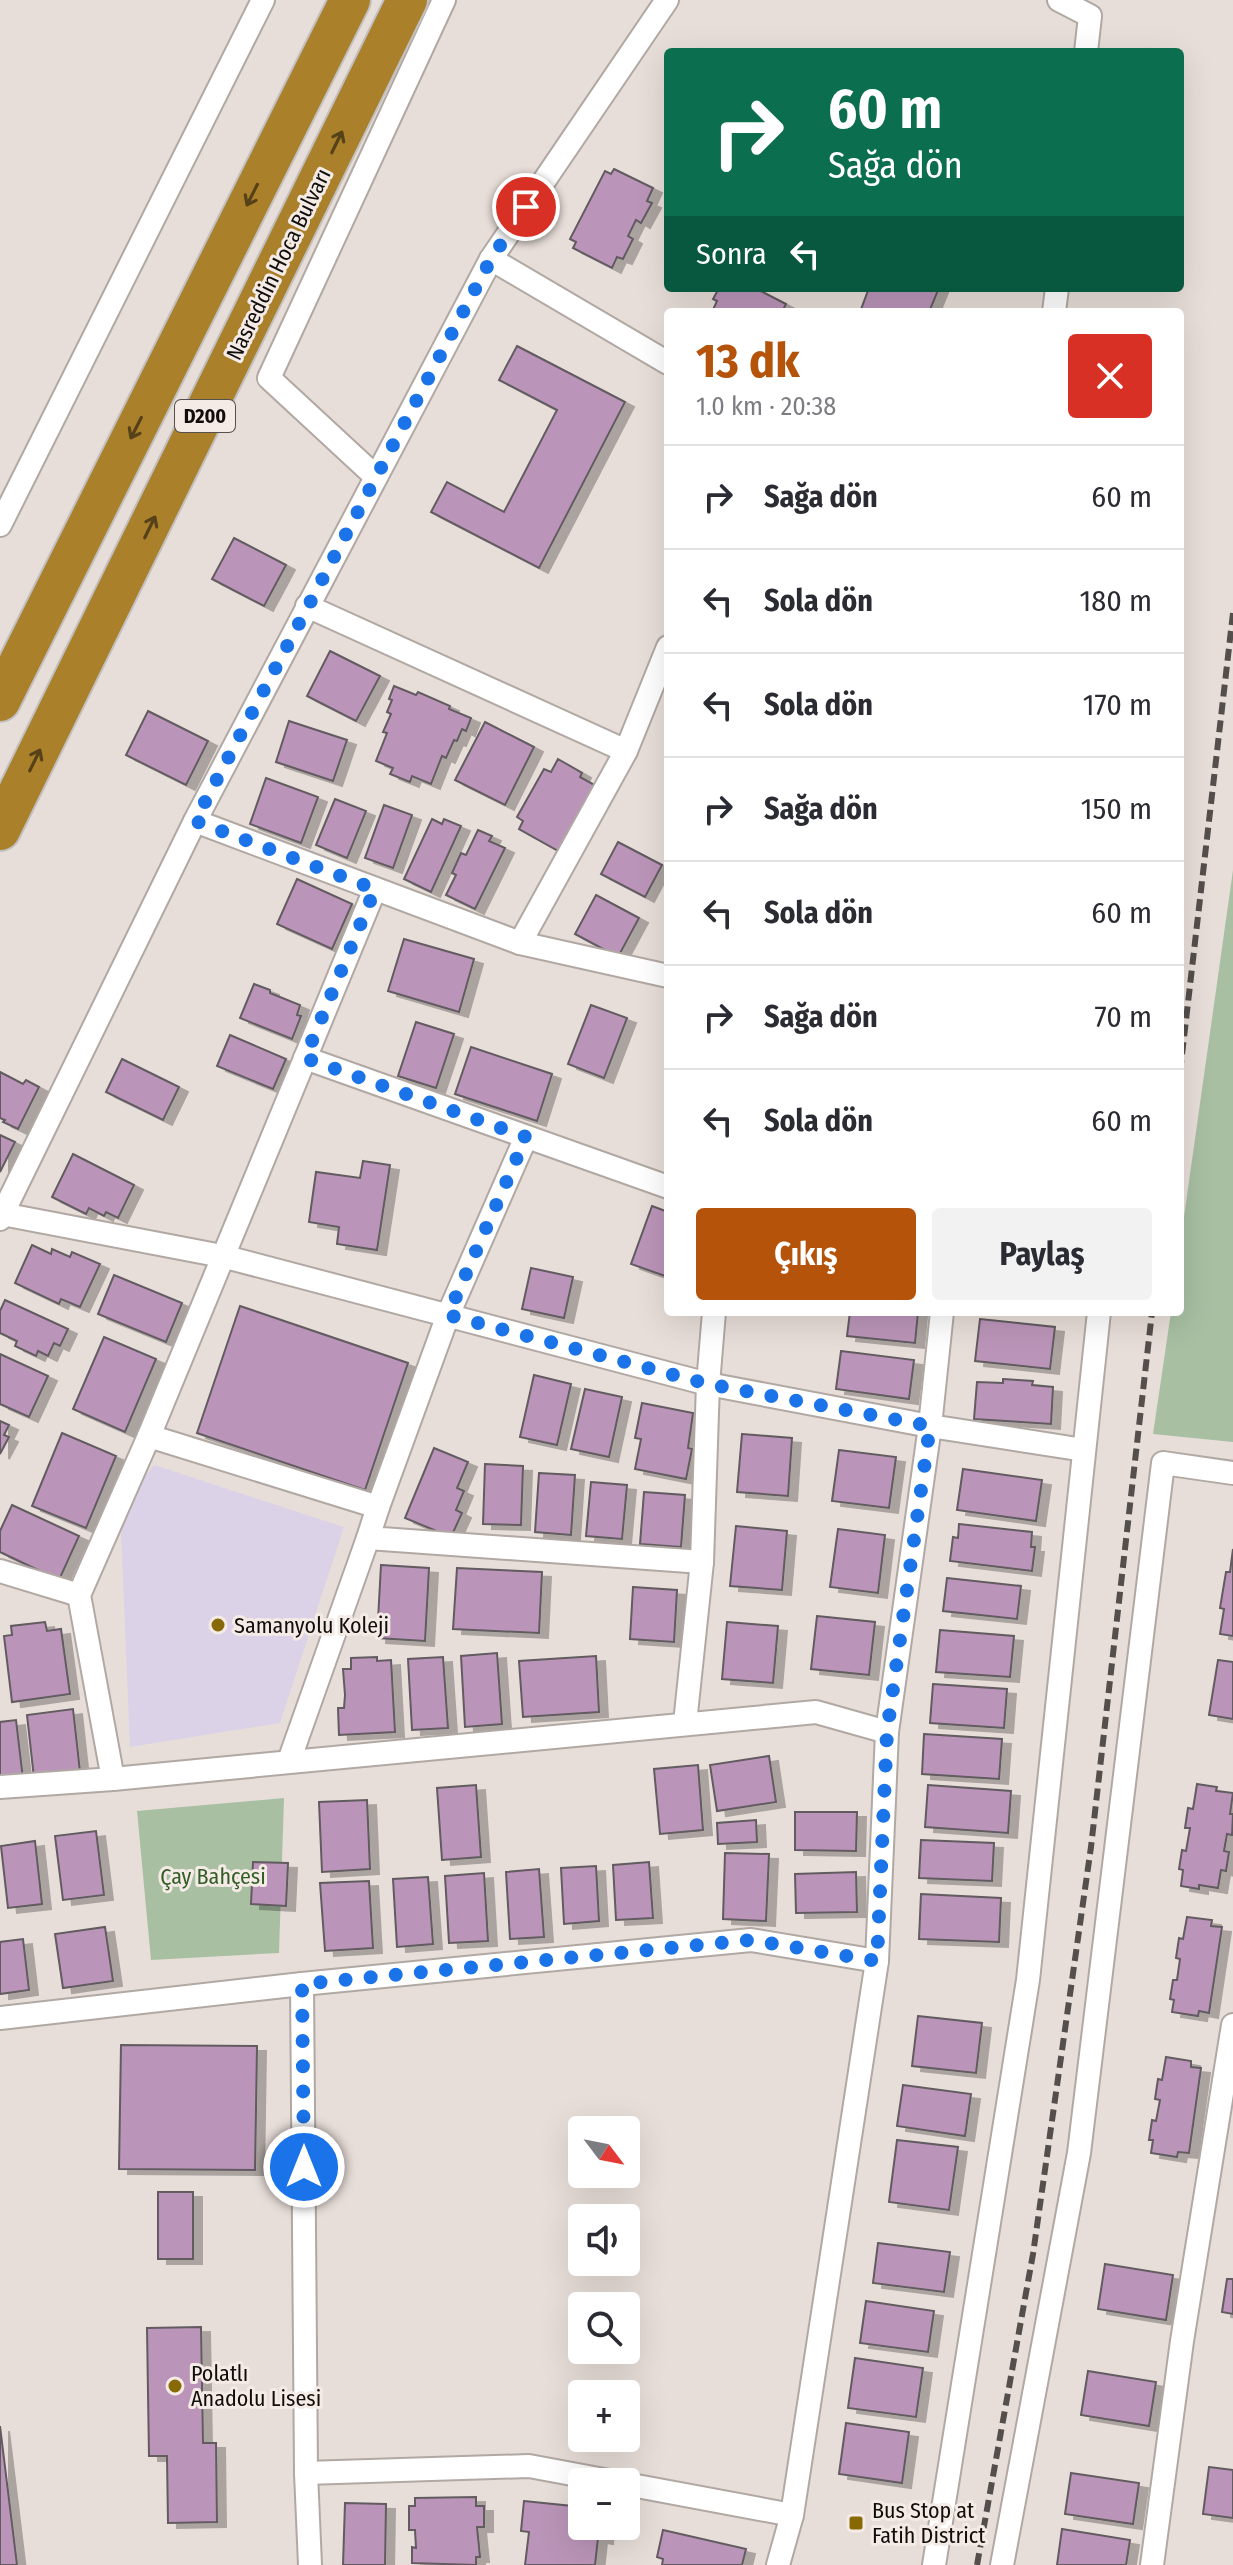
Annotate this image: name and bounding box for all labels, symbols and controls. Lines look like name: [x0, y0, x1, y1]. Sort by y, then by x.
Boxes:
text: 60 m: [828, 76, 942, 143]
icon: right: [696, 80, 800, 184]
one-way arrow: [330, 131, 346, 155]
text: Sağa dön: [828, 144, 963, 188]
street label: Nasreddin Hoca Bulvarı: [220, 164, 337, 364]
pin: [492, 173, 560, 241]
one-way arrow: [244, 183, 260, 207]
icon: arrive: [504, 185, 548, 229]
icon: left: [783, 232, 827, 276]
text: Sonra: [696, 236, 767, 272]
text: 13 dk: [696, 332, 800, 390]
button: close: [1068, 334, 1152, 418]
text: 1.0 km · 20:38: [696, 391, 836, 422]
road number: D200: [175, 400, 235, 432]
one-way arrow: [128, 415, 143, 439]
icon: right: [696, 475, 740, 519]
text: Sağa dön: [764, 479, 878, 515]
text: 60 m: [1091, 479, 1152, 515]
one-way arrow: [143, 516, 158, 540]
icon: left: [696, 579, 740, 623]
text: Sola dön: [764, 583, 873, 619]
text: 180 m: [1080, 583, 1152, 619]
icon: left: [696, 683, 740, 727]
text: Sola dön: [764, 687, 873, 723]
text: 170 m: [1083, 687, 1152, 723]
one-way arrow: [27, 749, 43, 773]
icon: right: [696, 787, 740, 831]
text: Sağa dön: [764, 791, 878, 827]
text: 150 m: [1081, 791, 1152, 827]
icon: left: [696, 891, 740, 935]
text: Sola dön: [764, 895, 873, 931]
text: 60 m: [1091, 895, 1152, 931]
icon: right: [696, 995, 740, 1039]
text: Sağa dön: [764, 999, 878, 1035]
text: 70 m: [1094, 999, 1152, 1035]
icon: left: [696, 1099, 740, 1143]
text: Sola dön: [764, 1103, 873, 1139]
text: 60 m: [1091, 1103, 1152, 1139]
button: Çıkış: [696, 1208, 916, 1300]
button: Paylaş: [932, 1208, 1152, 1300]
place label: Samanyolu Koleji: [234, 1612, 389, 1639]
marker: Samanyolu Koleji: [209, 1616, 227, 1634]
park label: Çay Bahçesi: [160, 1863, 266, 1891]
north arrow: [568, 2116, 640, 2188]
map controls: [568, 2116, 640, 2540]
position arrow: [262, 2125, 346, 2209]
button: sound: [568, 2204, 640, 2276]
button: search: [568, 2292, 640, 2364]
place label: Polatlı Anadolu Lisesi: [191, 2360, 321, 2412]
marker: Polatlı Anadolu Lisesi: [166, 2377, 184, 2395]
button: +: [568, 2380, 640, 2452]
button: −: [568, 2468, 640, 2540]
place label: Bus Stop at Fatih District: [872, 2497, 986, 2549]
marker: Bus Stop at Fatih District: [847, 2514, 865, 2532]

